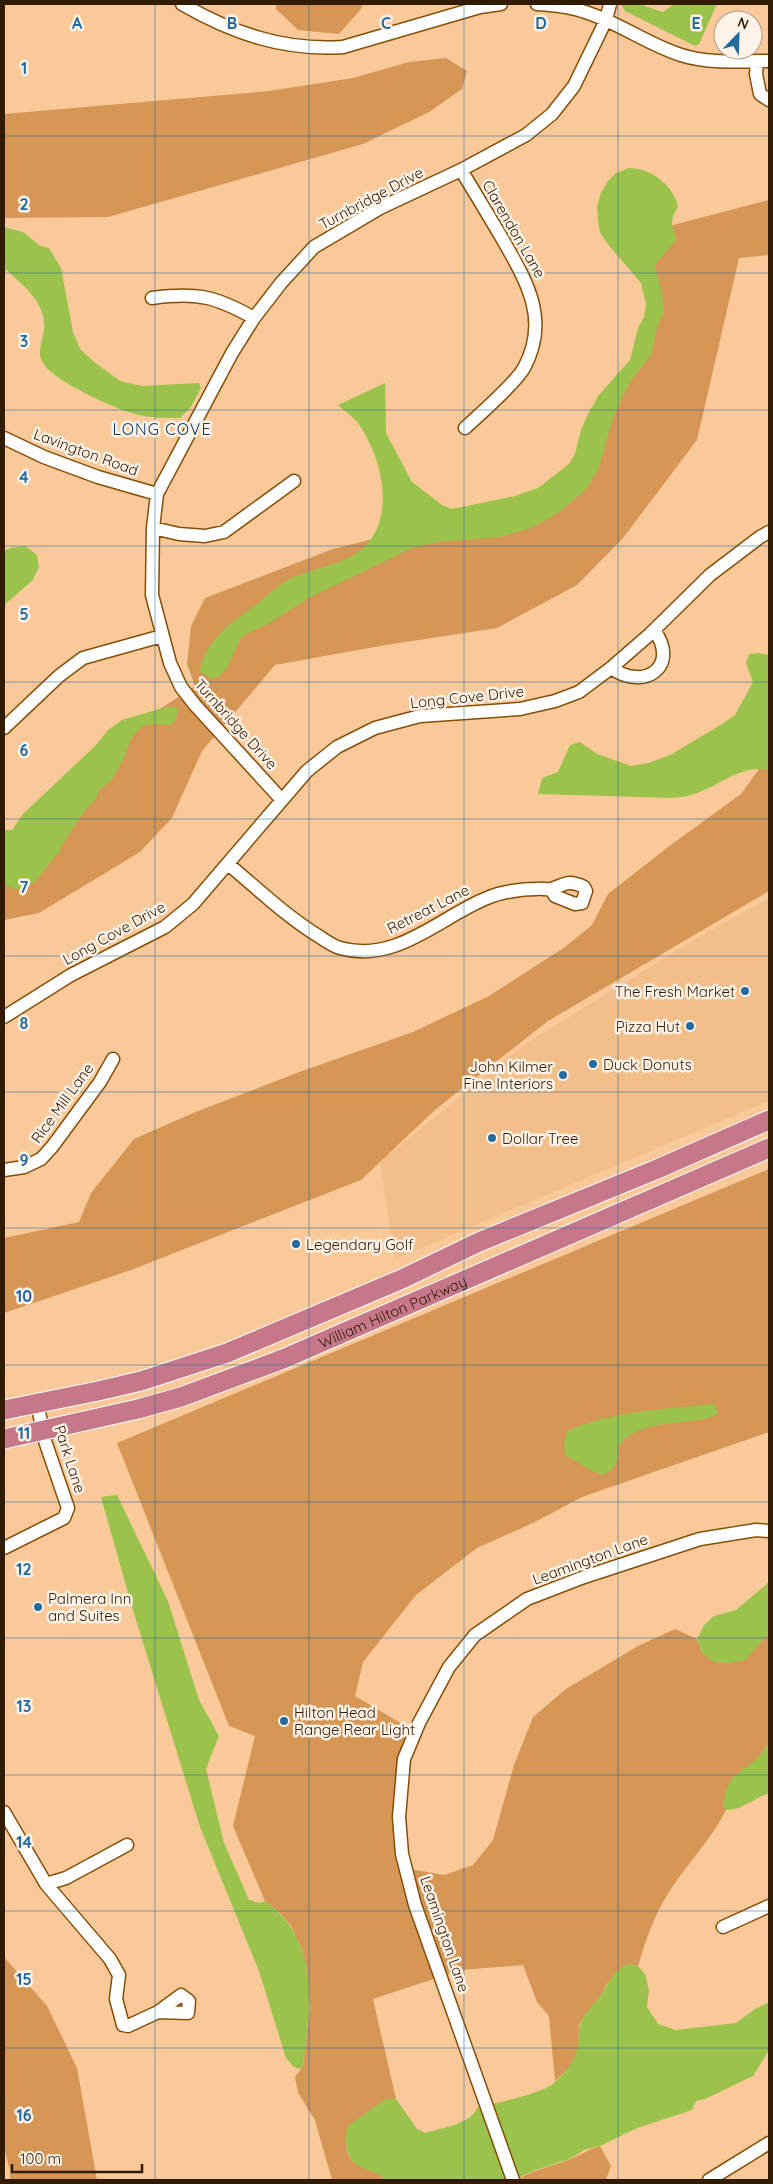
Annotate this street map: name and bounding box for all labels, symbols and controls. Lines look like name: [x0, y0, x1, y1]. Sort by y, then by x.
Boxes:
north arrow: [713, 10, 763, 60]
text: A: [72, 13, 83, 33]
text: B: [227, 13, 237, 33]
text: C: [381, 13, 391, 33]
text: D: [535, 13, 547, 33]
text: E: [691, 13, 701, 33]
text: N: [735, 13, 751, 33]
text: 1: [21, 58, 27, 78]
street label: Turnbridge Drive: [316, 163, 426, 233]
street label: Clarendon Lane: [478, 177, 550, 281]
text: 2: [19, 194, 29, 214]
text: 3: [20, 331, 28, 351]
district label: LONG COVE: [112, 419, 212, 439]
street label: Lavington Road: [31, 424, 141, 480]
text: 4: [19, 467, 29, 487]
text: 5: [19, 604, 29, 624]
street label: Turnbridge Drive: [190, 675, 282, 773]
street label: Long Cove Drive: [409, 682, 525, 712]
text: 6: [20, 740, 29, 760]
text: 7: [20, 877, 29, 897]
street label: Retreat Lane: [384, 880, 472, 938]
street label: Long Cove Drive: [59, 897, 169, 969]
place label: The Fresh Market: [614, 982, 735, 1001]
marker: The Fresh Market: [739, 985, 751, 997]
text: 8: [20, 1013, 29, 1033]
place label: Pizza Hut: [616, 1017, 680, 1036]
marker: Pizza Hut: [684, 1020, 696, 1032]
place label: Duck Donuts: [603, 1055, 692, 1074]
place label: John Kilmer Fine Interiors: [463, 1057, 553, 1093]
marker: Duck Donuts: [587, 1058, 599, 1070]
street label: Rice Mill Lane: [27, 1059, 97, 1147]
marker: John Kilmer Fine Interiors: [557, 1069, 569, 1081]
place label: Dollar Tree: [502, 1129, 578, 1148]
marker: Dollar Tree: [486, 1132, 498, 1144]
text: 9: [19, 1150, 29, 1170]
place label: Legendary Golf: [306, 1235, 414, 1254]
marker: Legendary Golf: [290, 1238, 302, 1250]
street label: William Hilton Parkway: [315, 1271, 469, 1352]
text: 10: [16, 1286, 32, 1306]
text: 11: [18, 1423, 30, 1443]
street label: Park Lane: [50, 1423, 90, 1495]
street label: Leamington Lane: [530, 1529, 650, 1589]
text: 12: [16, 1559, 32, 1579]
place label: Palmera Inn and Suites: [48, 1589, 131, 1625]
marker: Palmera Inn and Suites: [32, 1601, 44, 1613]
text: 13: [17, 1696, 31, 1716]
place label: Hilton Head Range Rear Light: [294, 1703, 415, 1739]
marker: Hilton Head Range Rear Light: [278, 1715, 290, 1727]
text: 14: [16, 1832, 32, 1852]
street label: Leamington Lane: [416, 1873, 474, 1995]
text: 15: [16, 1969, 32, 1989]
text: 16: [16, 2105, 32, 2125]
scale bar: [12, 2142, 142, 2174]
text: 100 m: [20, 2149, 61, 2168]

